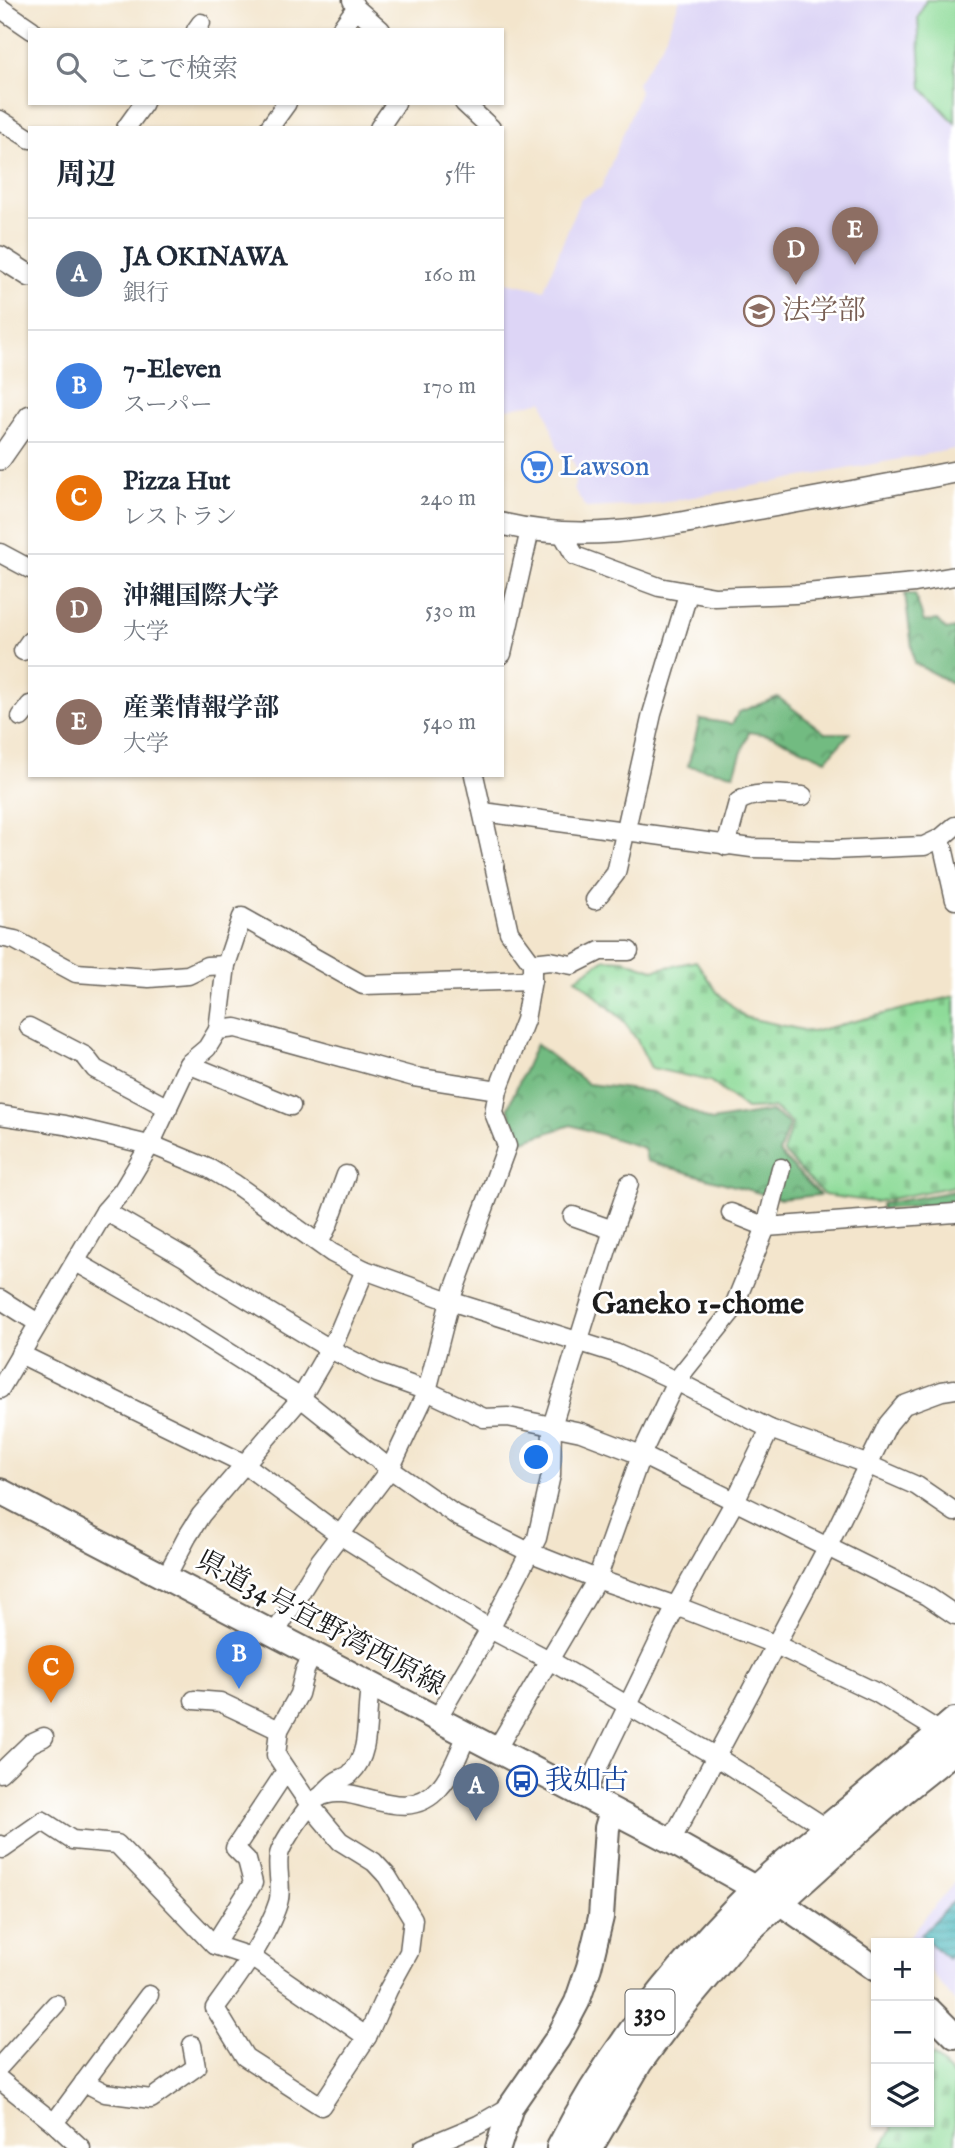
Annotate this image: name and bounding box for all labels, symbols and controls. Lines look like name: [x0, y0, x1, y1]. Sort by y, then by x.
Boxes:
search box: [28, 28, 504, 105]
icon: search: [52, 48, 90, 86]
text: ここで検索: [108, 53, 238, 86]
text: 周辺: [56, 157, 116, 195]
text: 5件: [445, 160, 476, 189]
pin: E: [832, 207, 878, 265]
pin: D: [773, 227, 819, 285]
text: JA OKINAWA: [123, 241, 287, 274]
text: A: [71, 260, 87, 289]
text: 160 m: [424, 260, 476, 289]
text: 銀行: [123, 279, 169, 308]
school or university icon: 法学部: [742, 294, 776, 328]
place label: 法学部: [782, 294, 866, 329]
text: 7-Eleven: [123, 353, 221, 386]
text: B: [71, 372, 87, 401]
text: 170 m: [423, 372, 476, 401]
text: スーパー: [123, 391, 213, 420]
supermarket icon: Lawson: [520, 450, 554, 484]
place label: Lawson: [560, 450, 650, 485]
text: Pizza Hut: [123, 465, 230, 498]
text: C: [71, 484, 87, 513]
text: 240 m: [420, 484, 476, 513]
text: レストラン: [123, 503, 237, 532]
text: 沖縄国際大学: [123, 580, 279, 613]
text: D: [70, 596, 88, 625]
text: 530 m: [425, 596, 476, 625]
text: 大学: [123, 618, 169, 647]
text: 産業情報学部: [123, 692, 279, 725]
text: E: [71, 708, 87, 737]
text: 540 m: [422, 708, 476, 737]
text: 大学: [123, 730, 169, 759]
district label: Ganeko 1-chome: [592, 1286, 804, 1324]
your location: [519, 1440, 553, 1474]
street label: 県道34号宜野湾西原線: [190, 1544, 450, 1704]
pin: B: [216, 1631, 262, 1689]
pin: C: [28, 1645, 74, 1703]
pin: A: [453, 1763, 499, 1821]
bus stop icon: 我如古: [505, 1764, 539, 1798]
place label: 我如古: [545, 1764, 629, 1799]
map controls: [871, 1938, 934, 2127]
button: +: [871, 1938, 934, 2001]
road number: 330: [626, 1990, 674, 2035]
button: −: [871, 2001, 934, 2064]
button: layers: [871, 2064, 934, 2127]

